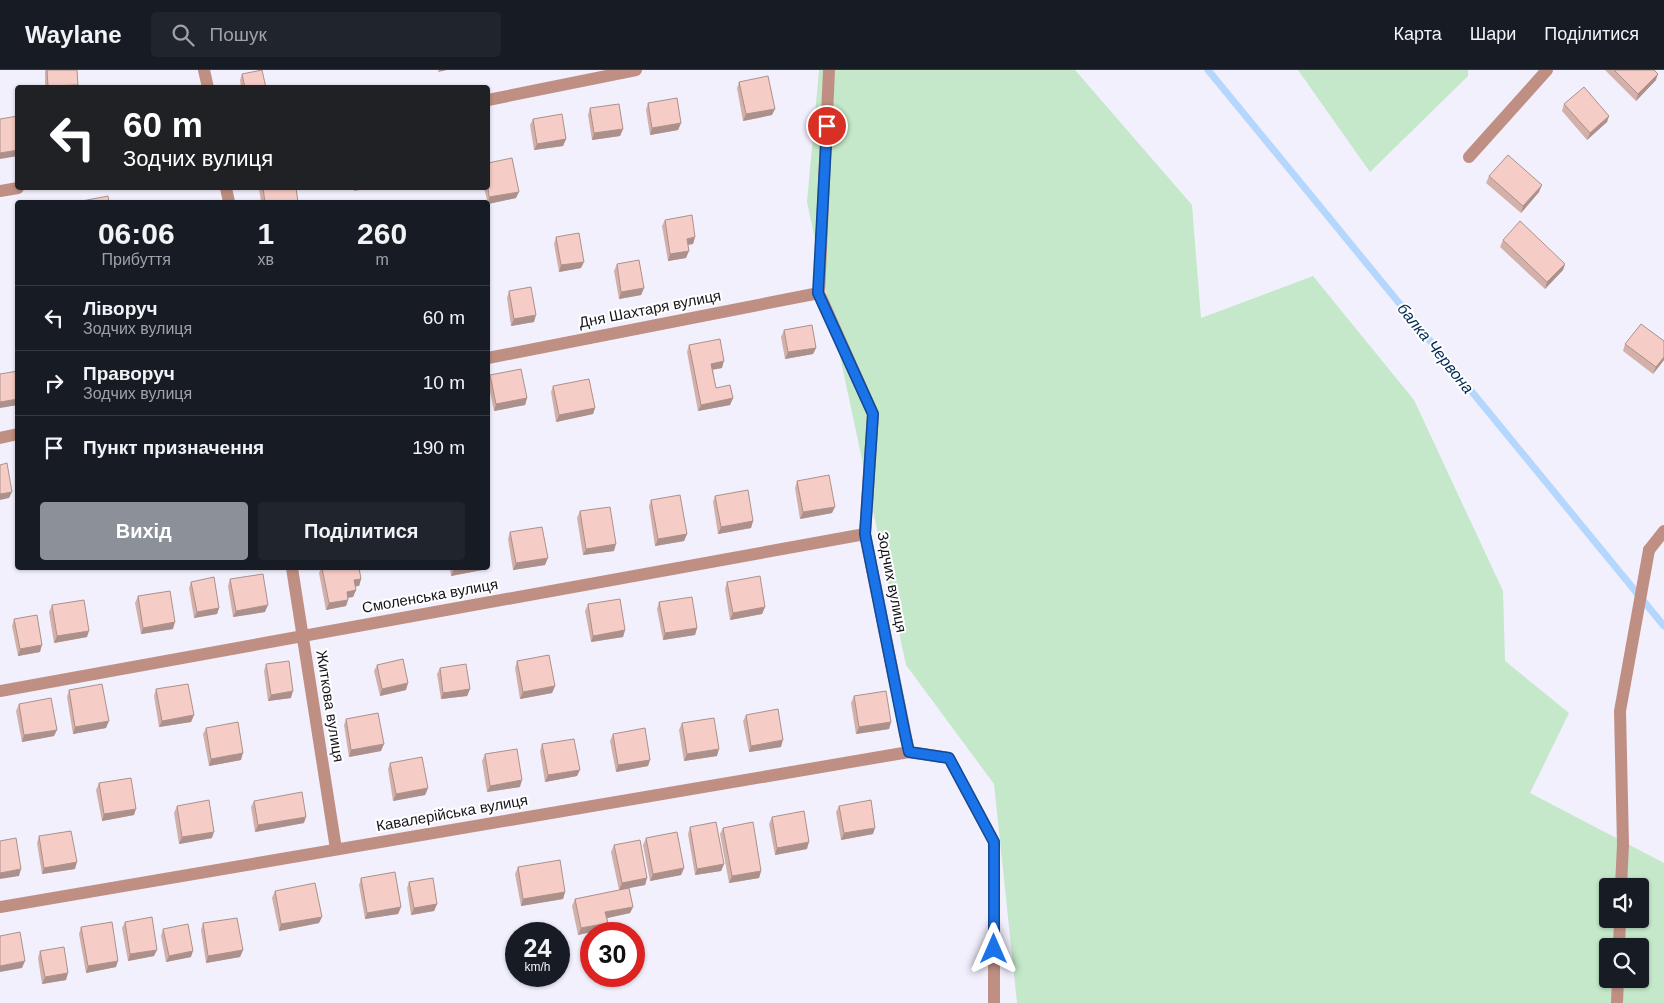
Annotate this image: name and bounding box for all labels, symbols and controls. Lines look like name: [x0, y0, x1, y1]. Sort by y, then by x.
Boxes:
search box: [151, 12, 501, 57]
text: Waylane: [25, 21, 121, 48]
icon: search: [169, 21, 197, 49]
text: Пошук: [209, 24, 267, 45]
text: Карта: [1394, 24, 1442, 44]
text: Шари: [1470, 24, 1516, 44]
text: Поділитися: [1544, 24, 1639, 44]
icon: left: [40, 105, 105, 170]
text: 60 m: [123, 105, 203, 144]
pin: [806, 105, 848, 147]
icon: arrive: [813, 112, 841, 140]
text: Зодчих вулиця: [123, 146, 273, 171]
text: 06:06: [98, 217, 175, 250]
text: 1: [257, 217, 274, 250]
text: 260: [357, 217, 407, 250]
text: Прибуття: [102, 251, 171, 268]
text: хв: [258, 251, 274, 268]
text: m: [375, 251, 389, 268]
street label: Дня Шахтаря вулиця: [577, 286, 722, 331]
text: Ліворуч: [83, 298, 158, 319]
water label: балка Червона: [1394, 300, 1477, 397]
icon: left: [40, 304, 68, 332]
text: 60 m: [423, 307, 465, 328]
text: Зодчих вулиця: [83, 320, 192, 337]
text: Праворуч: [83, 363, 175, 384]
icon: right: [40, 369, 68, 397]
text: 10 m: [423, 372, 465, 393]
text: Зодчих вулиця: [83, 385, 192, 402]
icon: arrive: [40, 434, 68, 462]
text: Пункт призначення: [83, 437, 264, 458]
text: 190 m: [412, 437, 465, 458]
button: Вихід: [40, 502, 248, 560]
button: Поділитися: [258, 502, 465, 560]
street label: Зодчих вулиця: [874, 530, 911, 634]
street label: Смоленська вулиця: [361, 575, 499, 616]
street label: Житкова вулиця: [313, 649, 348, 763]
street label: Кавалерійська вулиця: [375, 791, 529, 834]
map controls: [1599, 878, 1649, 988]
button: sound: [1599, 878, 1649, 928]
speed limit sign: 30: [580, 922, 645, 987]
position arrow: [967, 922, 1019, 974]
text: 24: [524, 934, 551, 962]
button: search: [1599, 938, 1649, 988]
text: km/h: [524, 960, 551, 974]

